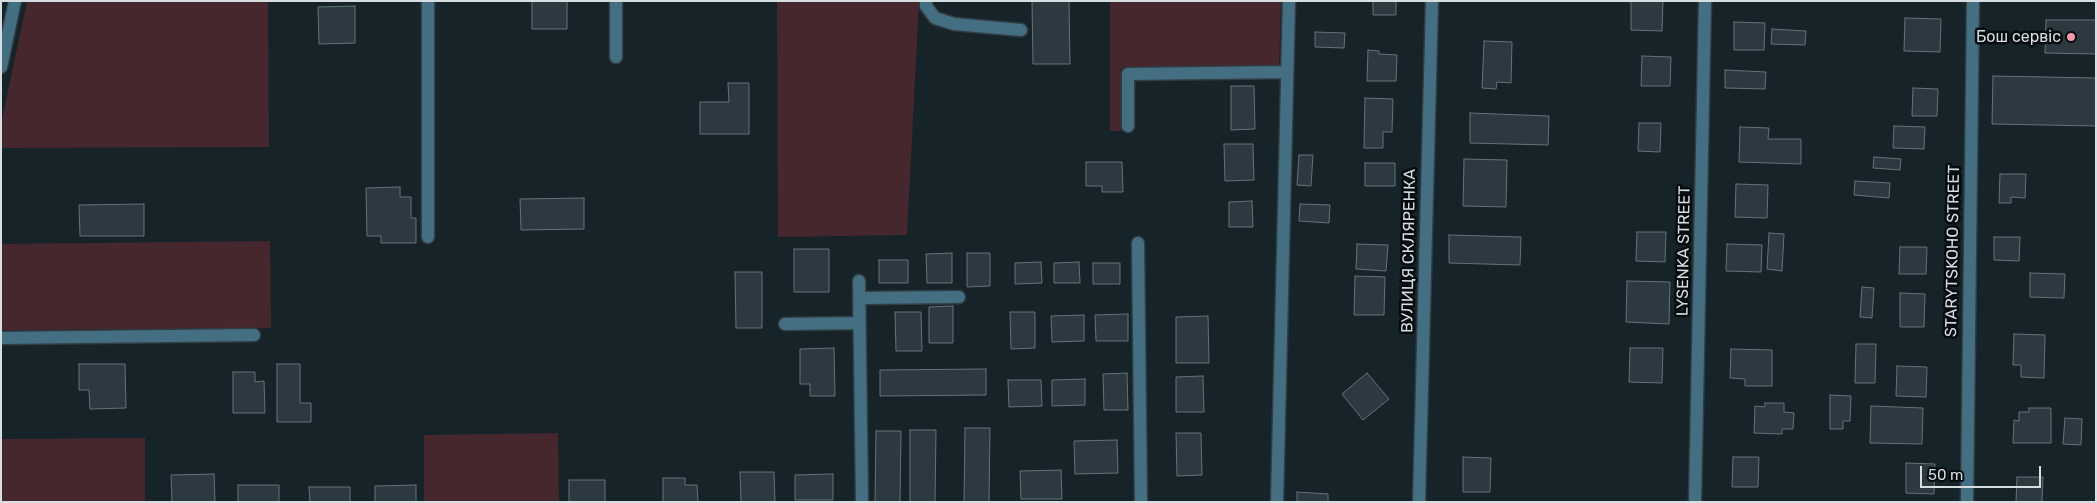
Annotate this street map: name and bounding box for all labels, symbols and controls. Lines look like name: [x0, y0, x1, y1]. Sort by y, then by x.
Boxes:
place label: Бош сервіс: [1976, 27, 2061, 47]
marker: Бош сервіс: [2065, 31, 2077, 43]
street label: STARYTSKOHO STREET: [1942, 165, 1964, 337]
street label: ВУЛИЦЯ СКЛЯРЕНКА: [1398, 169, 1420, 333]
street label: LYSENKA STREET: [1673, 186, 1695, 316]
scale bar: [1922, 456, 2043, 488]
text: 50 m: [1928, 466, 1963, 484]

